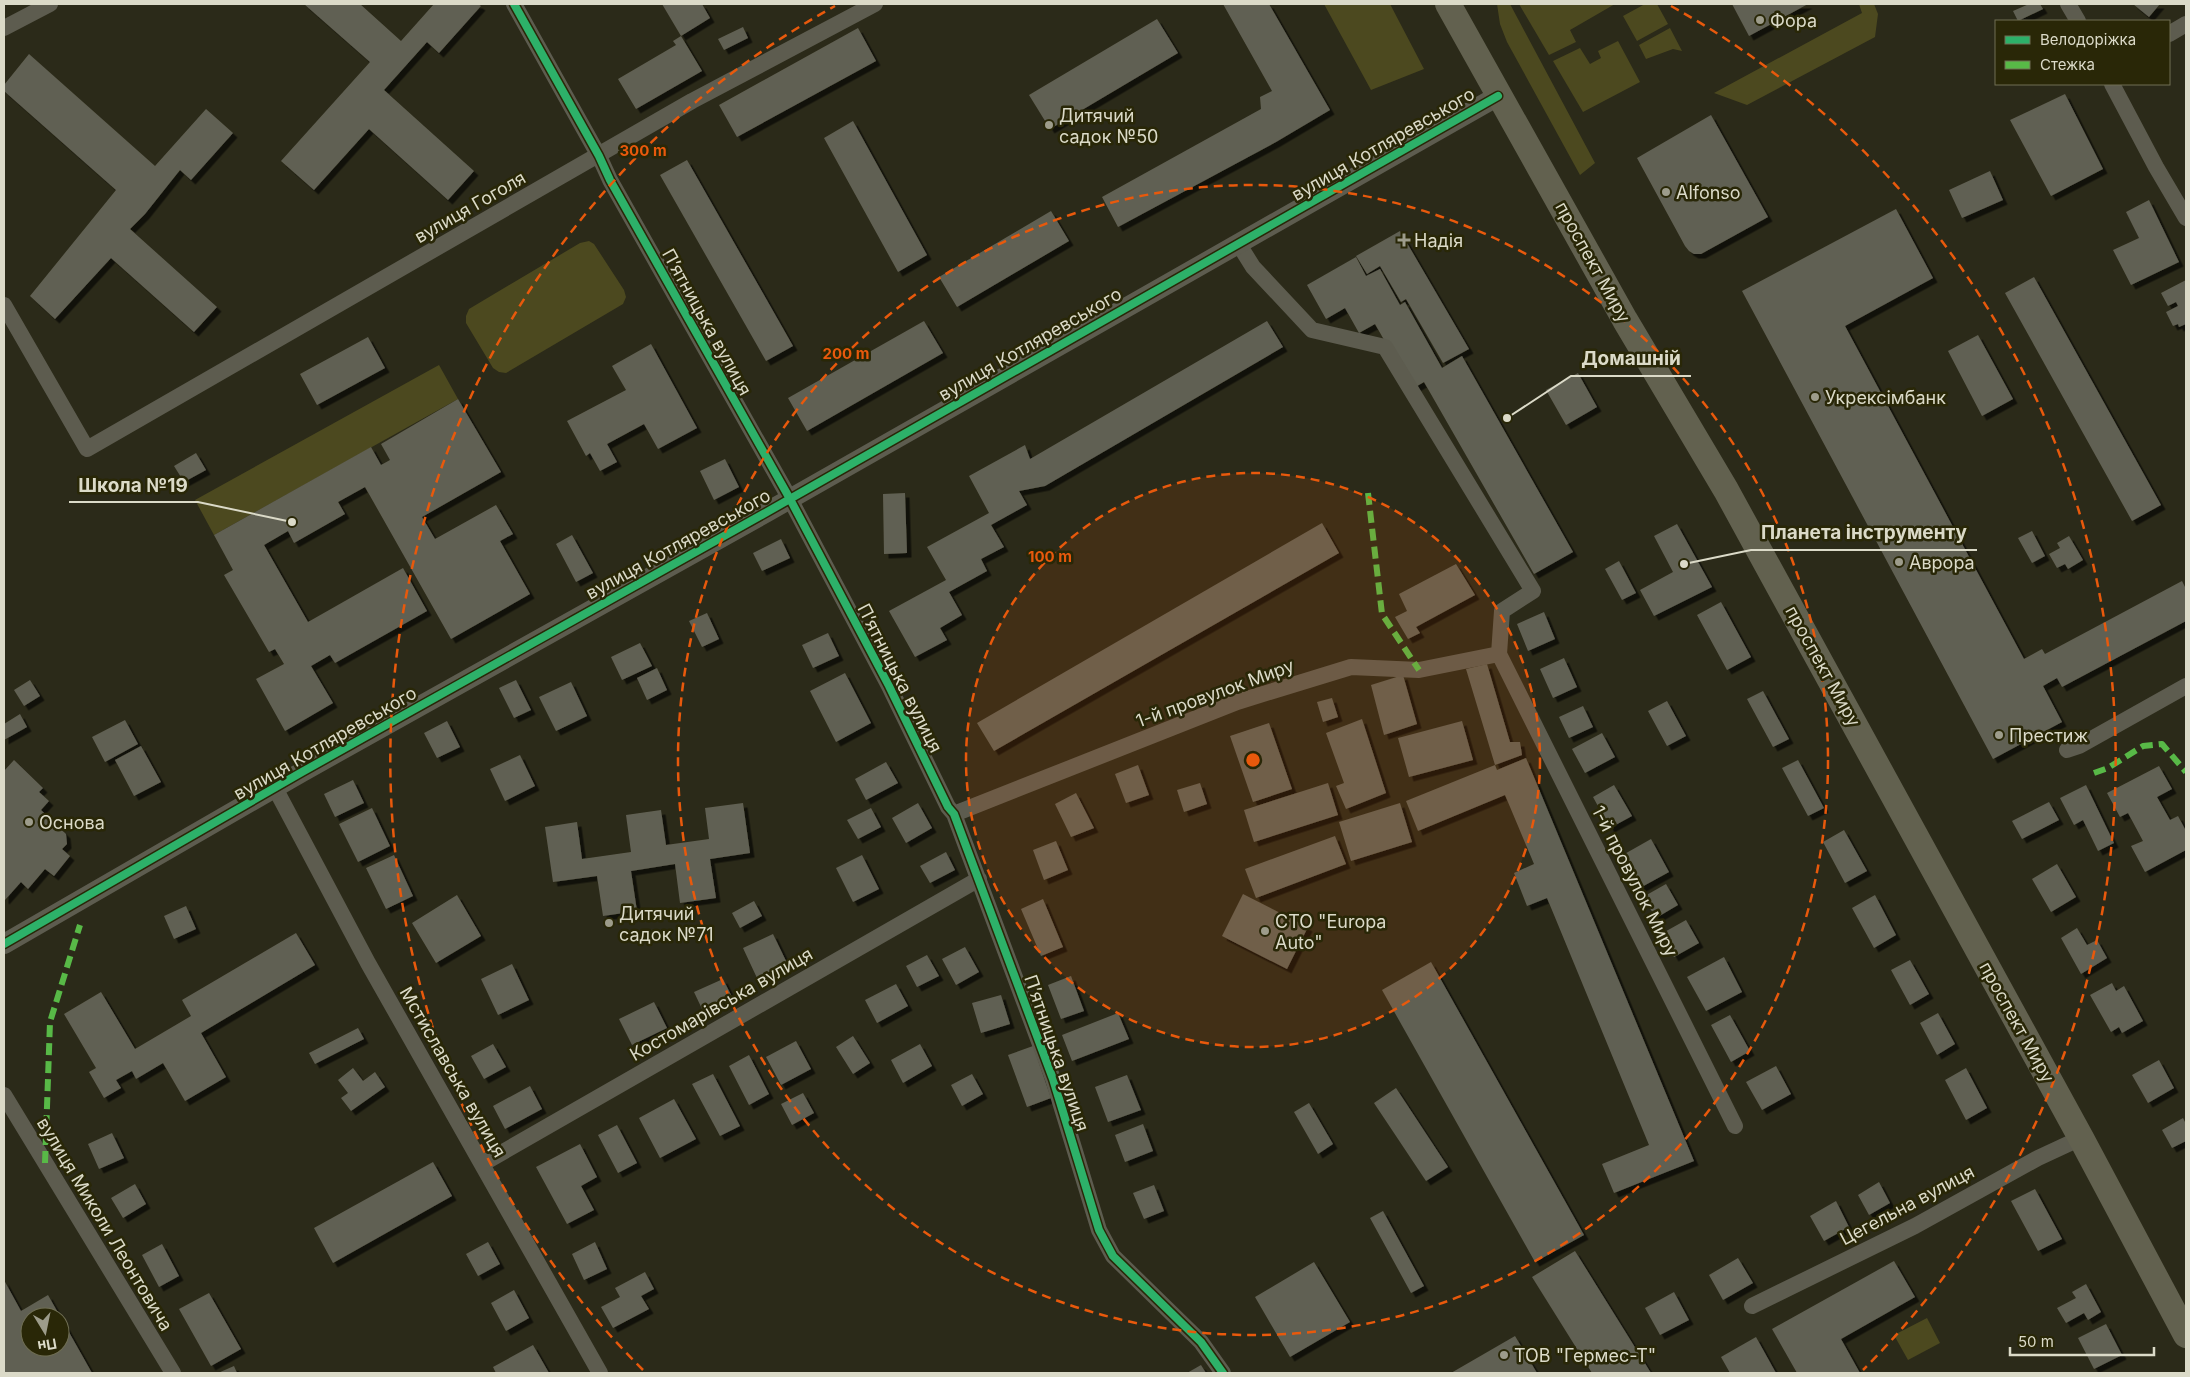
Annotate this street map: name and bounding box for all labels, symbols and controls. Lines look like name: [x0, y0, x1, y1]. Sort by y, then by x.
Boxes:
place label: Фора: [1770, 10, 1817, 31]
marker: Фора: [1754, 14, 1766, 26]
legend: [1995, 20, 2170, 85]
text: Велодоріжка: [2040, 30, 2136, 49]
text: Стежка: [2040, 55, 2095, 74]
street label: вулиця Котляревського: [1288, 83, 1478, 205]
place label: Дитячий садок №50: [1059, 105, 1158, 147]
marker: Дитячий садок №50: [1043, 119, 1055, 131]
text: 300 m: [619, 141, 667, 160]
street label: вулиця Гоголя: [411, 167, 529, 247]
place label: Alfonso: [1676, 182, 1741, 203]
marker: Alfonso: [1660, 186, 1672, 198]
street label: проспект Миру: [1551, 198, 1635, 326]
place label: Надія: [1414, 230, 1463, 251]
marker: Надія: [1398, 234, 1410, 246]
street label: Пʼятницька вулиця: [658, 245, 756, 399]
street label: вулиця Котляревського: [935, 283, 1125, 405]
callout: Домашній: [1571, 342, 1691, 376]
text: 200 m: [823, 344, 869, 363]
text: Домашній: [1581, 347, 1681, 370]
place label: Укрексімбанк: [1825, 387, 1946, 408]
marker: Укрексімбанк: [1809, 391, 1821, 403]
callout: Школа №19: [69, 468, 198, 502]
text: Школа №19: [78, 474, 188, 497]
street label: вулиця Котляревського: [582, 484, 774, 604]
callout: Планета інструменту: [1751, 516, 1977, 550]
text: Планета інструменту: [1761, 521, 1967, 544]
text: 100 m: [1028, 547, 1072, 566]
place label: Аврора: [1909, 552, 1975, 573]
marker: Аврора: [1893, 556, 1905, 568]
street label: Пʼятницька вулиця: [853, 600, 947, 756]
street label: проспект Миру: [1781, 602, 1865, 730]
street label: 1-й провулок Миру: [1133, 655, 1297, 731]
street label: вулиця Котляревського: [230, 682, 420, 804]
place label: Престиж: [2009, 725, 2088, 746]
marker: Престиж: [1993, 729, 2005, 741]
centre of rings: [1244, 751, 1262, 769]
street label: 1-й провулок Миру: [1588, 802, 1682, 960]
place label: Основа: [39, 812, 105, 833]
marker: Основа: [23, 816, 35, 828]
place label: Дитячий садок №71: [619, 903, 714, 945]
place label: СТО "Europa Auto": [1275, 911, 1386, 953]
marker: Дитячий садок №71: [603, 917, 615, 929]
marker: СТО "Europa Auto": [1259, 925, 1271, 937]
street label: Костомарівська вулиця: [626, 943, 816, 1065]
street label: проспект Миру: [1975, 958, 2059, 1086]
street label: Пʼятницька вулиця: [1020, 972, 1094, 1134]
street label: Мстиславська вулиця: [396, 983, 510, 1161]
street label: вулиця Миколи Леонтовича: [33, 1114, 177, 1334]
street label: Цегельна вулиця: [1836, 1161, 1978, 1249]
north arrow: [20, 1307, 70, 1357]
scale bar: [2010, 1324, 2154, 1356]
text: 50 m: [2018, 1332, 2054, 1351]
text: Пн: [36, 1335, 58, 1355]
place label: ТОВ "Гермес-Т": [1514, 1345, 1656, 1366]
marker: ТОВ "Гермес-Т": [1498, 1349, 1510, 1361]

